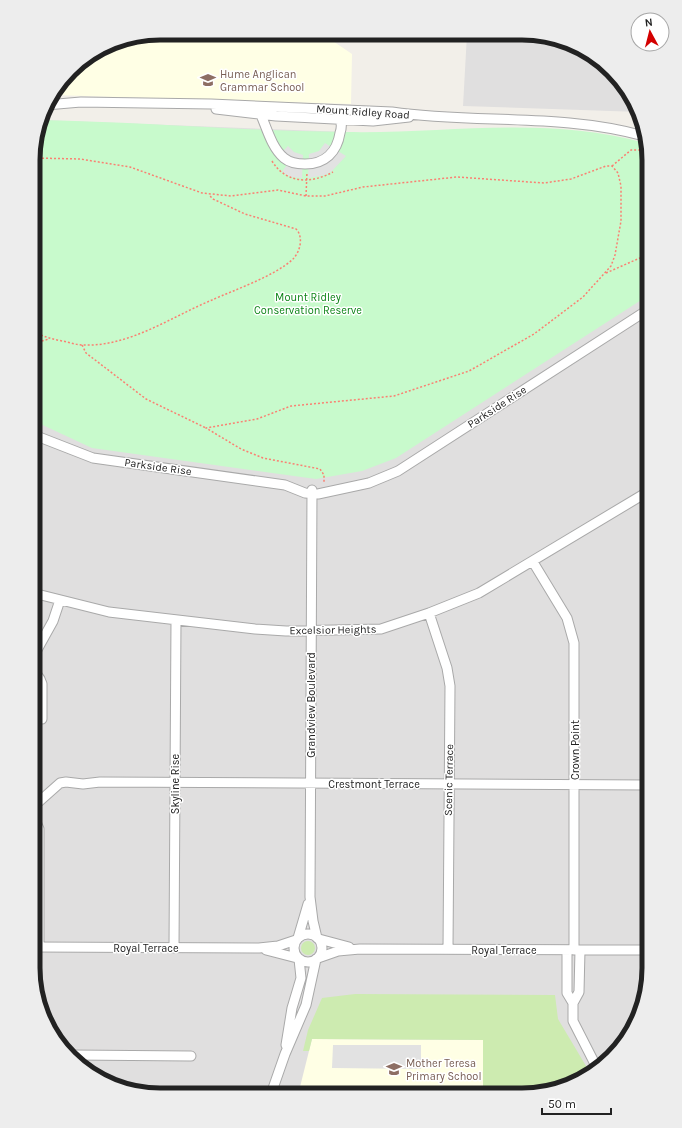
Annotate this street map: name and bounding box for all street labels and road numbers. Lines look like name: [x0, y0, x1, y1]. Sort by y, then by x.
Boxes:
street label: Mount Ridley Road: [316, 102, 410, 122]
street label: Parkside Rise: [465, 383, 529, 431]
street label: Parkside Rise: [124, 456, 193, 478]
street label: Excelsior Heights: [289, 623, 377, 637]
street label: Grandview Boulevard: [305, 652, 318, 758]
street label: Crown Point: [569, 720, 582, 780]
street label: Scenic Terrace: [442, 744, 456, 816]
street label: Skyline Rise: [169, 753, 182, 814]
street label: Crestmont Terrace: [328, 778, 420, 791]
street label: Royal Terrace: [113, 942, 179, 955]
street label: Royal Terrace: [471, 944, 537, 957]

